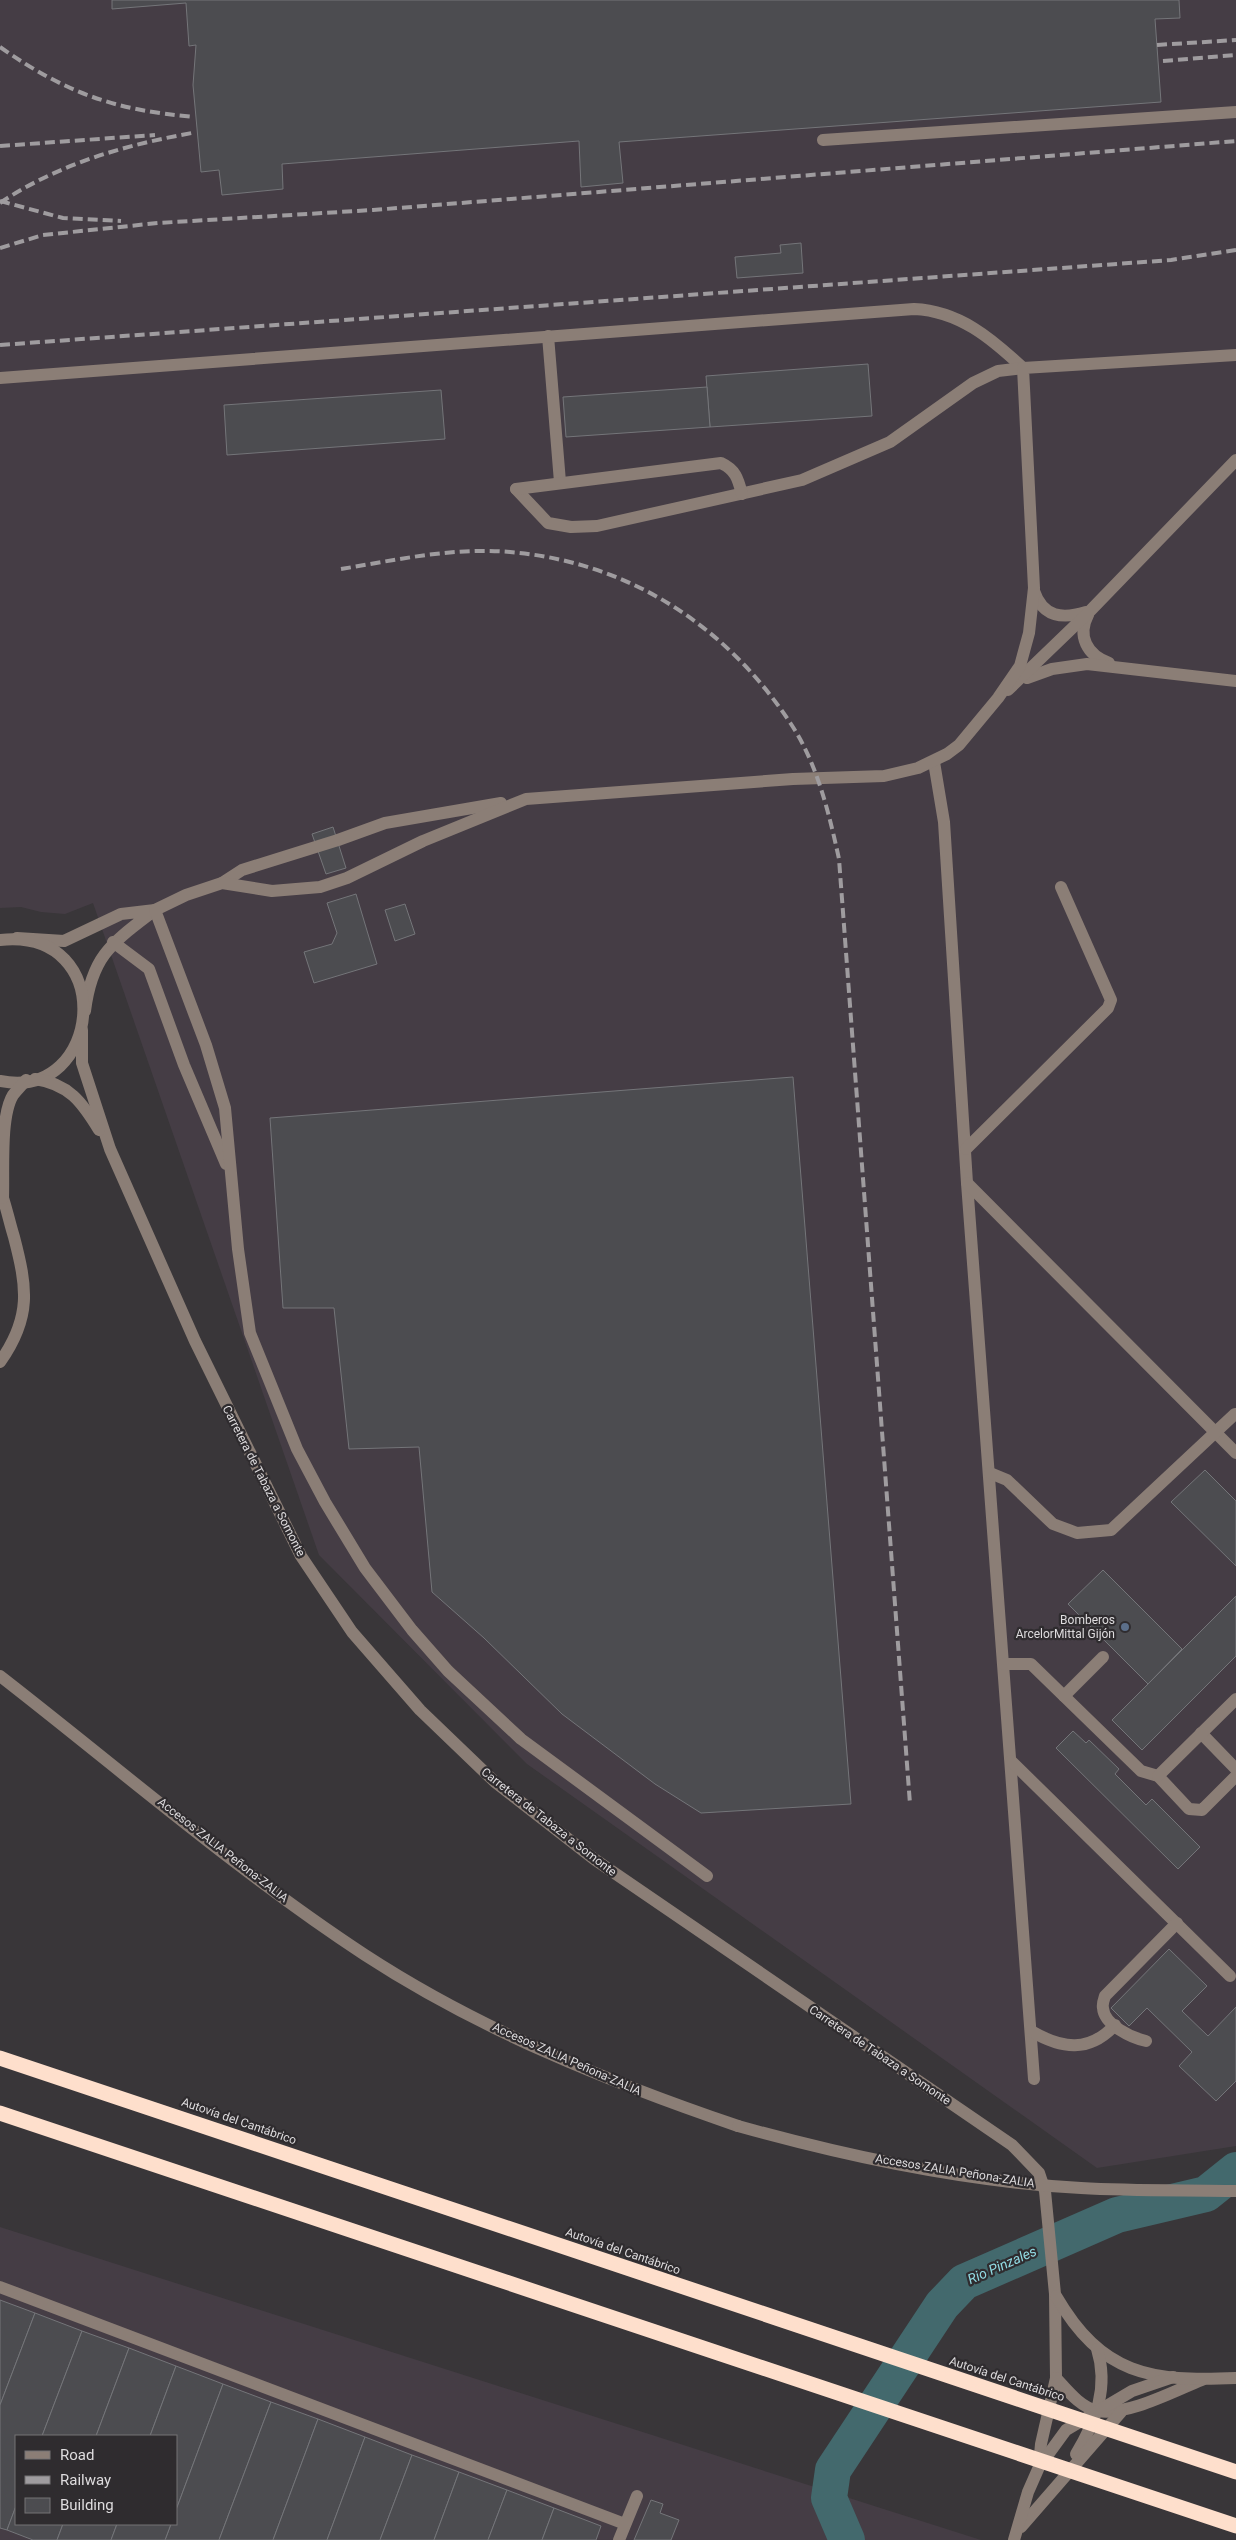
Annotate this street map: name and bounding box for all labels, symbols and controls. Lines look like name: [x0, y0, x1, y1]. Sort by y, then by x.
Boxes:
street label: Carretera de Tabaza a Somonte: [220, 1403, 308, 1559]
place label: Bomberos ArcelorMittal Gijón: [1016, 1613, 1115, 1641]
marker: Bomberos ArcelorMittal Gijón: [1119, 1621, 1131, 1633]
street label: Carretera de Tabaza a Somonte: [479, 1765, 619, 1879]
street label: Accesos ZALIA Peñona-ZALIA: [155, 1795, 291, 1905]
street label: Carretera de Tabaza a Somonte: [807, 2002, 953, 2108]
street label: Accesos ZALIA Peñona-ZALIA: [490, 2020, 644, 2098]
street label: Autovía del Cantábrico: [180, 2095, 298, 2147]
street label: Accesos ZALIA Peñona-ZALIA: [874, 2151, 1036, 2191]
street label: Autovía del Cantábrico: [564, 2225, 682, 2277]
water label: Rio Pinzales: [965, 2243, 1039, 2287]
street label: Autovía del Cantábrico: [948, 2354, 1067, 2404]
legend: [15, 2435, 178, 2525]
text: Road: [60, 2446, 94, 2464]
text: Railway: [60, 2471, 111, 2489]
text: Building: [60, 2496, 114, 2514]

